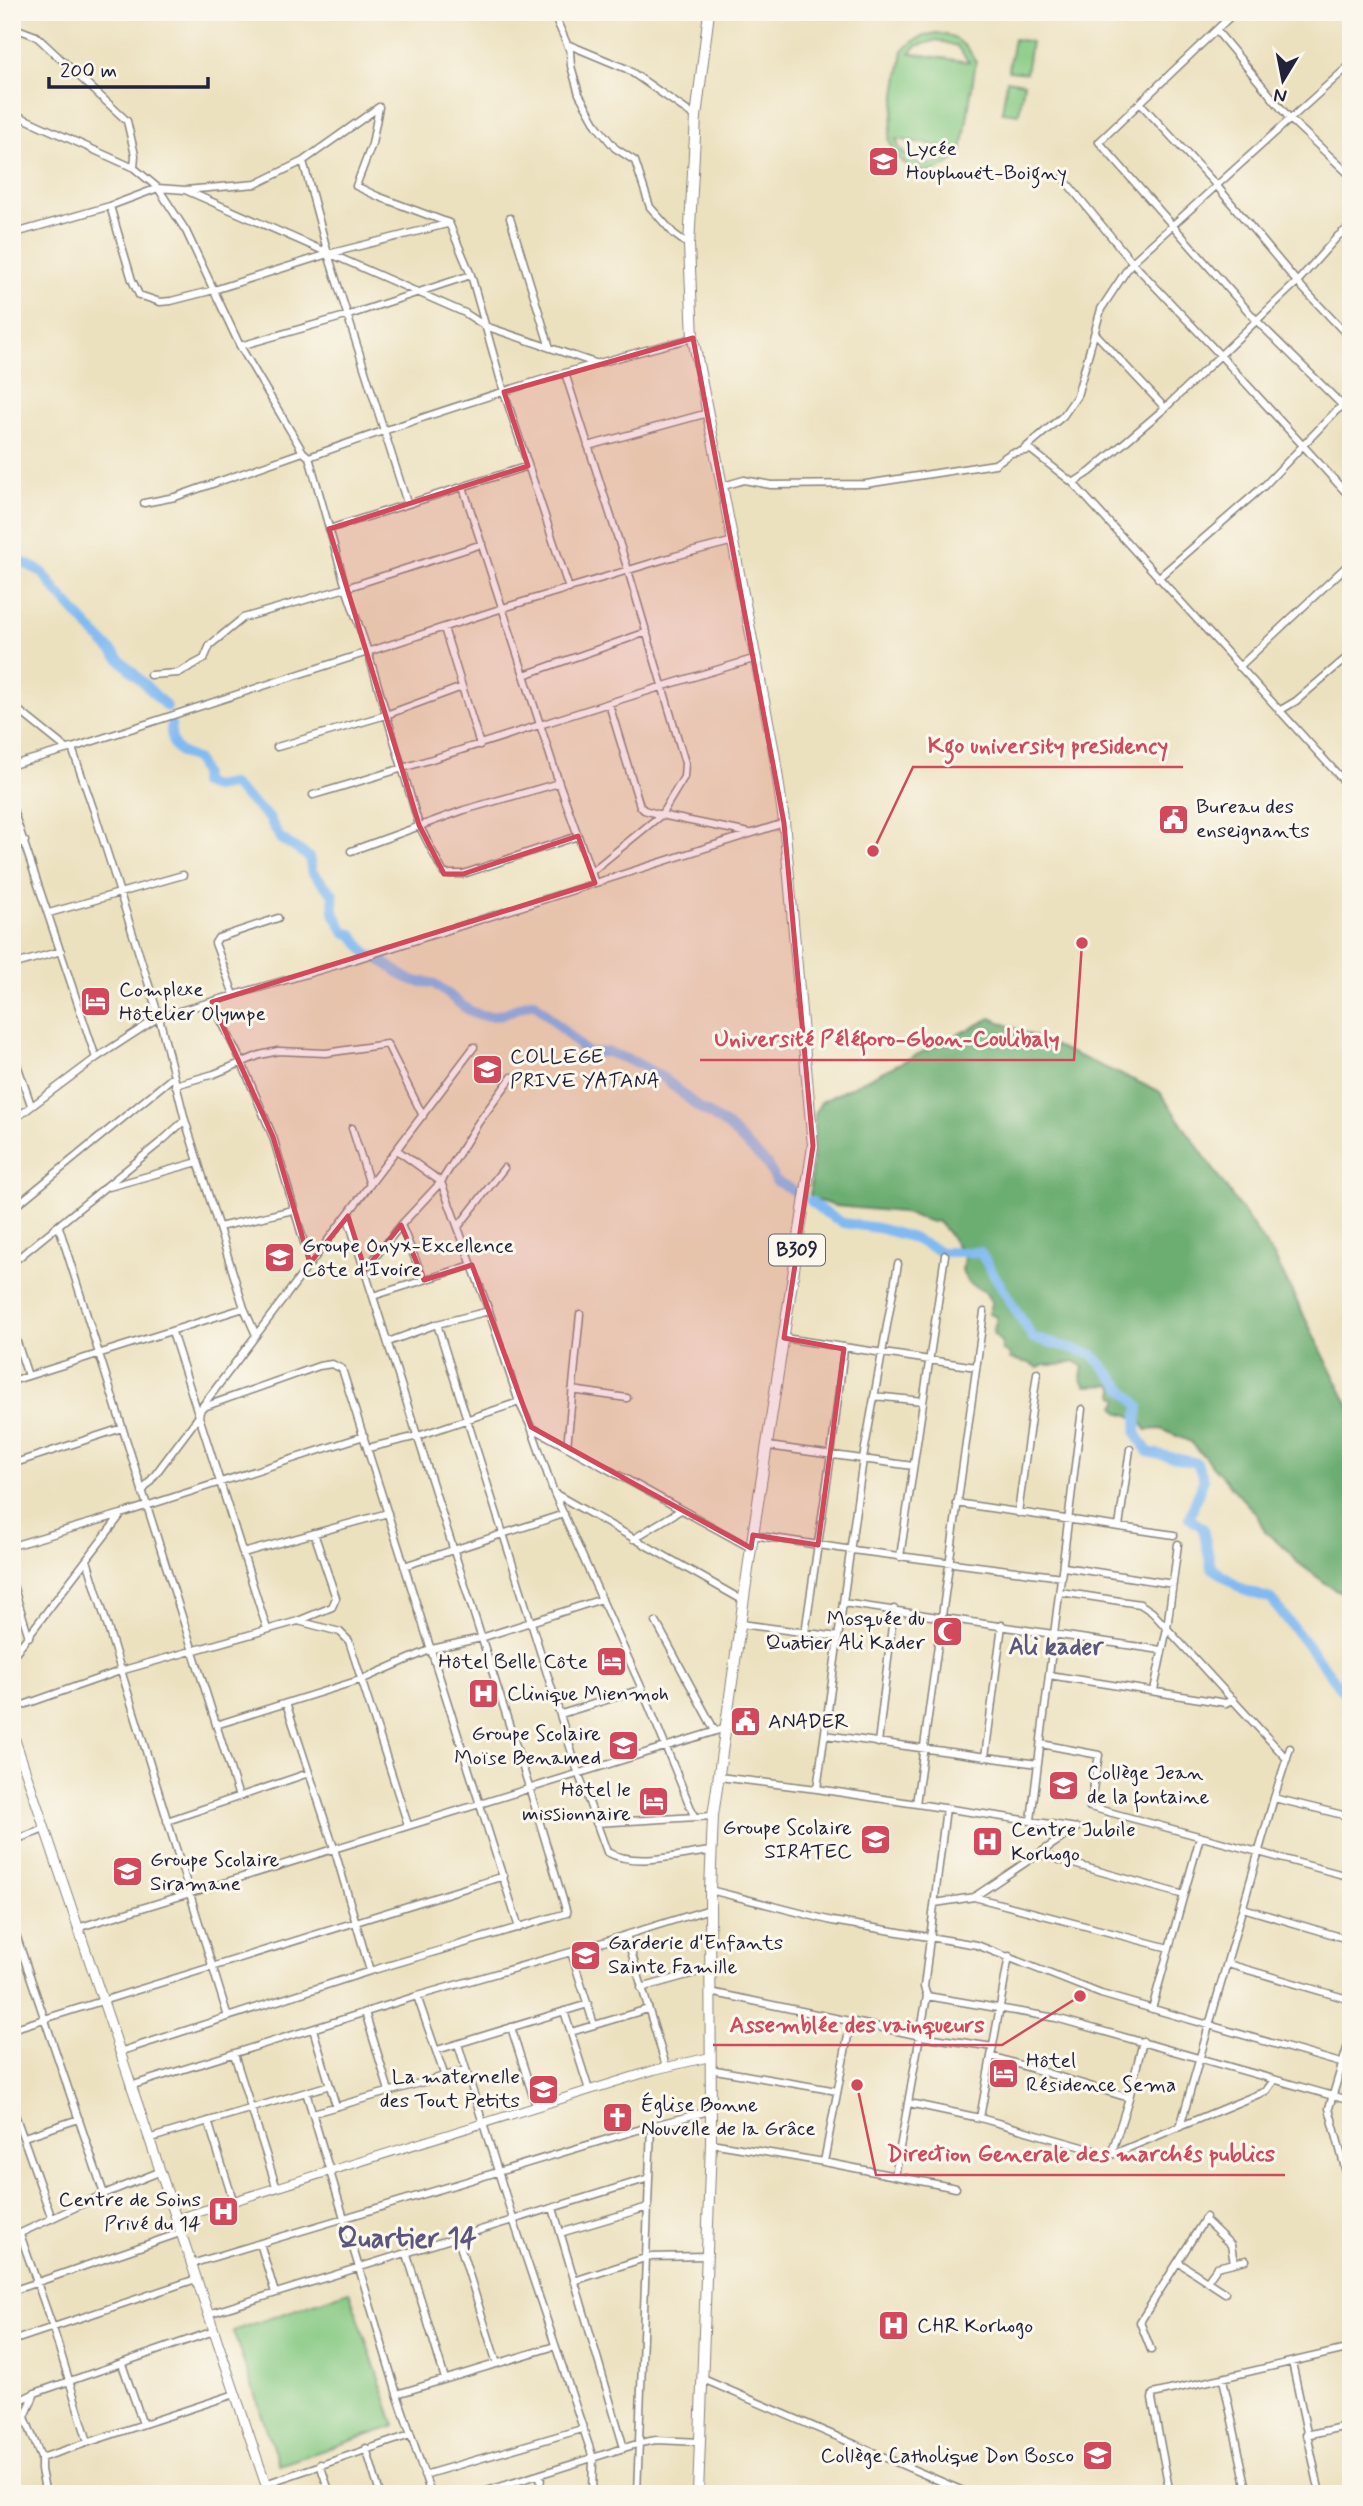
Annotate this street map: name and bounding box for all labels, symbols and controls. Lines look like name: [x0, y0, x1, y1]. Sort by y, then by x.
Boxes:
scale bar: [49, 46, 208, 90]
north arrow: [1248, 46, 1318, 116]
text: 200 m: [60, 57, 117, 85]
text: N: [1272, 82, 1289, 109]
place label: Lycée Houphouët-Boigny: [906, 135, 1067, 189]
school or university icon: Lycée Houphouët-Boigny: [866, 144, 900, 178]
callout: Kgo university presidency: [913, 723, 1183, 767]
text: Kgo university presidency: [928, 732, 1168, 765]
place label: Bureau des enseignants: [1196, 793, 1310, 845]
public building icon: Bureau des enseignants: [1156, 802, 1190, 836]
place label: Complexe Hôtelier Olympe: [119, 976, 266, 1028]
hotel icon: Complexe Hôtelier Olympe: [79, 985, 113, 1019]
callout: Université Péléforo-Gbon-Coulibaly: [700, 1016, 1074, 1060]
text: Université Péléforo-Gbon-Coulibaly: [714, 1025, 1060, 1056]
place label: COLLEGE PRIVE YATANA: [510, 1043, 660, 1095]
school or university icon: COLLEGE PRIVE YATANA: [470, 1052, 504, 1086]
place label: Groupe Onyx-Excellence Côte d'Ivoire: [302, 1232, 514, 1284]
road number: B309: [769, 1234, 825, 1266]
school or university icon: Groupe Onyx-Excellence Côte d'Ivoire: [262, 1241, 296, 1275]
place label: Mosquée du Quatier Ali Kader: [766, 1605, 925, 1657]
mosque icon: Mosquée du Quatier Ali Kader: [931, 1614, 965, 1648]
district label: Ali kader: [1009, 1632, 1104, 1663]
hotel icon: Hôtel Belle Côte: [594, 1645, 628, 1679]
place label: Hôtel Belle Côte: [438, 1648, 588, 1676]
hospital icon: Clinique Mienmoh: [467, 1677, 501, 1711]
place label: Clinique Mienmoh: [507, 1680, 669, 1708]
public building icon: ANADER: [728, 1705, 762, 1739]
place label: ANADER: [768, 1708, 849, 1736]
place label: Groupe Scolaire Moïse Benamed: [454, 1720, 601, 1772]
school or university icon: Groupe Scolaire Moïse Benamed: [607, 1729, 641, 1763]
place label: Collège Jean de la fontaine: [1087, 1759, 1209, 1813]
school or university icon: Collège Jean de la fontaine: [1047, 1768, 1081, 1802]
place label: Hôtel le missionnaire: [522, 1776, 631, 1828]
hotel icon: Hôtel le missionnaire: [637, 1785, 671, 1819]
place label: Groupe Scolaire SIRATEC: [723, 1814, 852, 1866]
place label: Centre Jubile Korhogo: [1011, 1816, 1136, 1868]
school or university icon: Groupe Scolaire SIRATEC: [858, 1823, 892, 1857]
hospital icon: Centre Jubile Korhogo: [971, 1825, 1005, 1859]
place label: Groupe Scolaire Siramane: [150, 1846, 280, 1898]
school or university icon: Groupe Scolaire Siramane: [110, 1855, 144, 1889]
place label: Garderie d'Enfants Sainte Famille: [608, 1929, 783, 1981]
school or university icon: Garderie d'Enfants Sainte Famille: [568, 1938, 602, 1972]
callout: Assemblée des vainqueurs: [713, 2001, 1002, 2045]
text: Assemblée des vainqueurs: [729, 2011, 985, 2041]
place label: Hôtel Résidence Sema: [1026, 2047, 1176, 2099]
hotel icon: Hôtel Résidence Sema: [986, 2056, 1020, 2090]
place label: La maternelle des Tout Petits: [380, 2063, 520, 2115]
school or university icon: La maternelle des Tout Petits: [526, 2072, 560, 2106]
place label: Église Bonne Nouvelle de la Grâce: [641, 2091, 816, 2143]
church icon: Église Bonne Nouvelle de la Grâce: [601, 2100, 635, 2134]
callout: Direction Generale des marchés publics: [876, 2131, 1285, 2175]
text: Direction Generale des marchés publics: [887, 2140, 1276, 2170]
place label: Centre de Soins Privé du 14: [58, 2186, 201, 2238]
hospital icon: Centre de Soins Privé du 14: [207, 2195, 241, 2229]
district label: Quartier 14: [337, 2221, 477, 2258]
hospital icon: CHR Korhogo: [877, 2309, 911, 2343]
place label: CHR Korhogo: [917, 2312, 1033, 2340]
school or university icon: Collège Catholique Don Bosco: [1080, 2439, 1114, 2473]
place label: Collège Catholique Don Bosco: [821, 2442, 1074, 2470]

